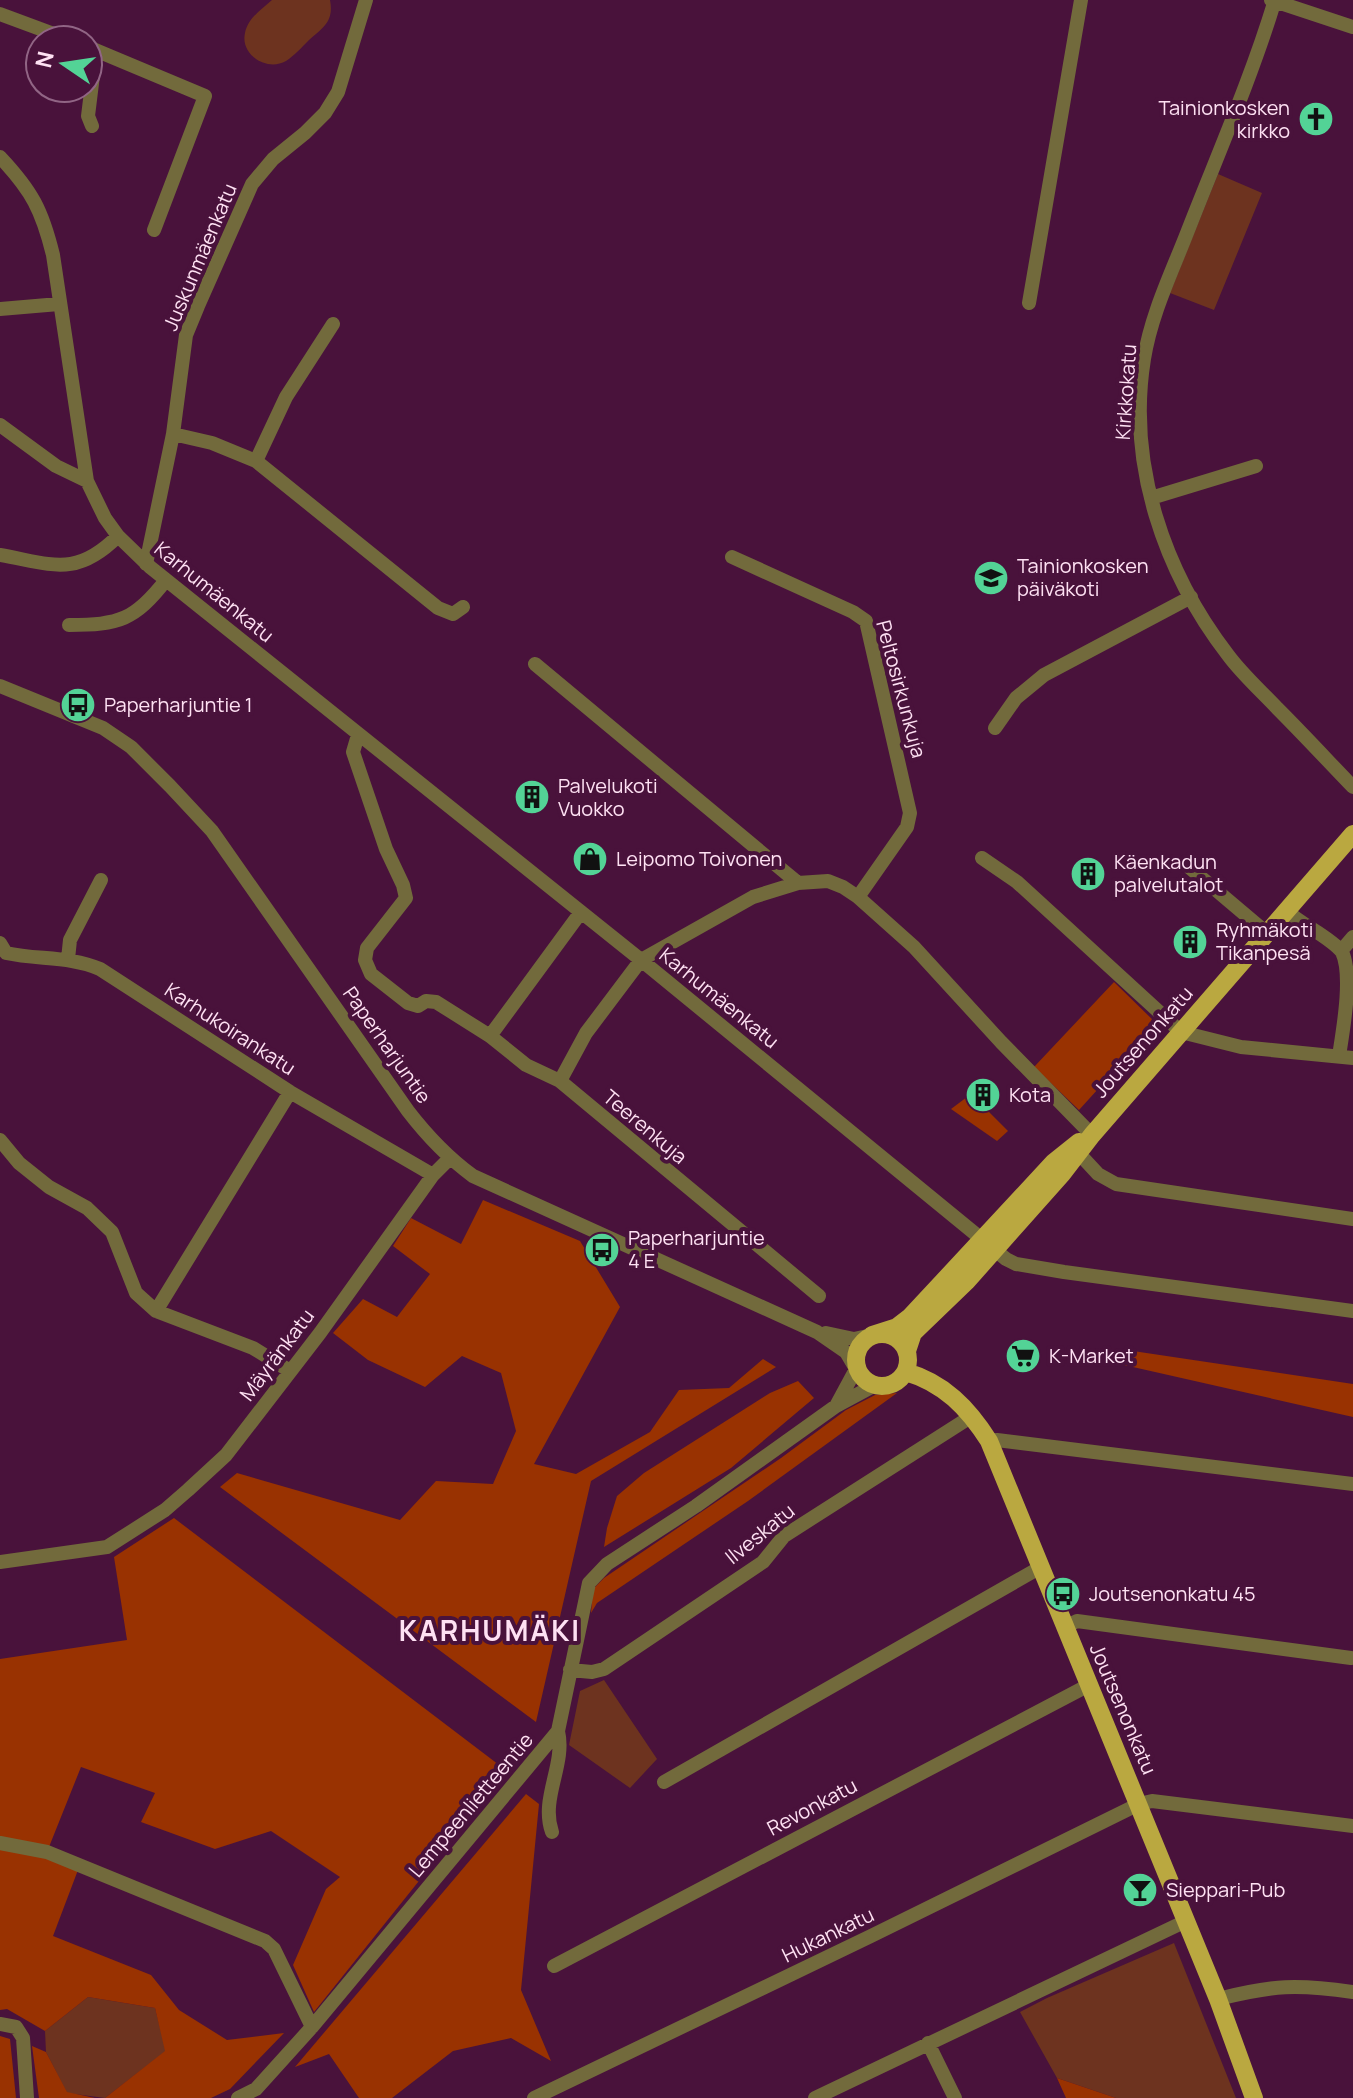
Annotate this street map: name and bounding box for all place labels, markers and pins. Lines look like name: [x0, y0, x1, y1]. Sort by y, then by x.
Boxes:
place label: Tainionkosken kirkko: [1158, 94, 1290, 144]
church icon: Tainionkosken kirkko: [1297, 100, 1335, 138]
place label: Tainionkosken päiväkoti: [1017, 552, 1149, 602]
school or university icon: Tainionkosken päiväkoti: [972, 559, 1010, 597]
bus stop icon: Paperharjuntie 1: [59, 686, 97, 724]
place label: Paperharjuntie 1: [104, 691, 253, 718]
place label: Palvelukoti Vuokko: [558, 772, 658, 822]
building icon: Palvelukoti Vuokko: [513, 778, 551, 816]
shop icon: Leipomo Toivonen: [571, 840, 609, 878]
place label: Leipomo Toivonen: [616, 845, 782, 872]
place label: Käenkadun palvelutalot: [1114, 848, 1223, 898]
building icon: Käenkadun palvelutalot: [1069, 855, 1107, 893]
place label: Ryhmäkoti Tikanpesä: [1216, 916, 1313, 966]
building icon: Ryhmäkoti Tikanpesä: [1171, 923, 1209, 961]
building icon: Kota: [964, 1076, 1002, 1114]
place label: Kota: [1009, 1081, 1051, 1108]
place label: Paperharjuntie 4 E: [628, 1224, 765, 1274]
bus stop icon: Paperharjuntie 4 E: [583, 1231, 621, 1269]
supermarket icon: K-Market: [1004, 1337, 1042, 1375]
place label: K-Market: [1049, 1342, 1134, 1369]
bus stop icon: Joutsenonkatu 45: [1044, 1575, 1082, 1613]
place label: Joutsenonkatu 45: [1089, 1580, 1256, 1607]
bar icon: Sieppari-Pub: [1121, 1871, 1159, 1909]
place label: Sieppari-Pub: [1166, 1876, 1285, 1903]

